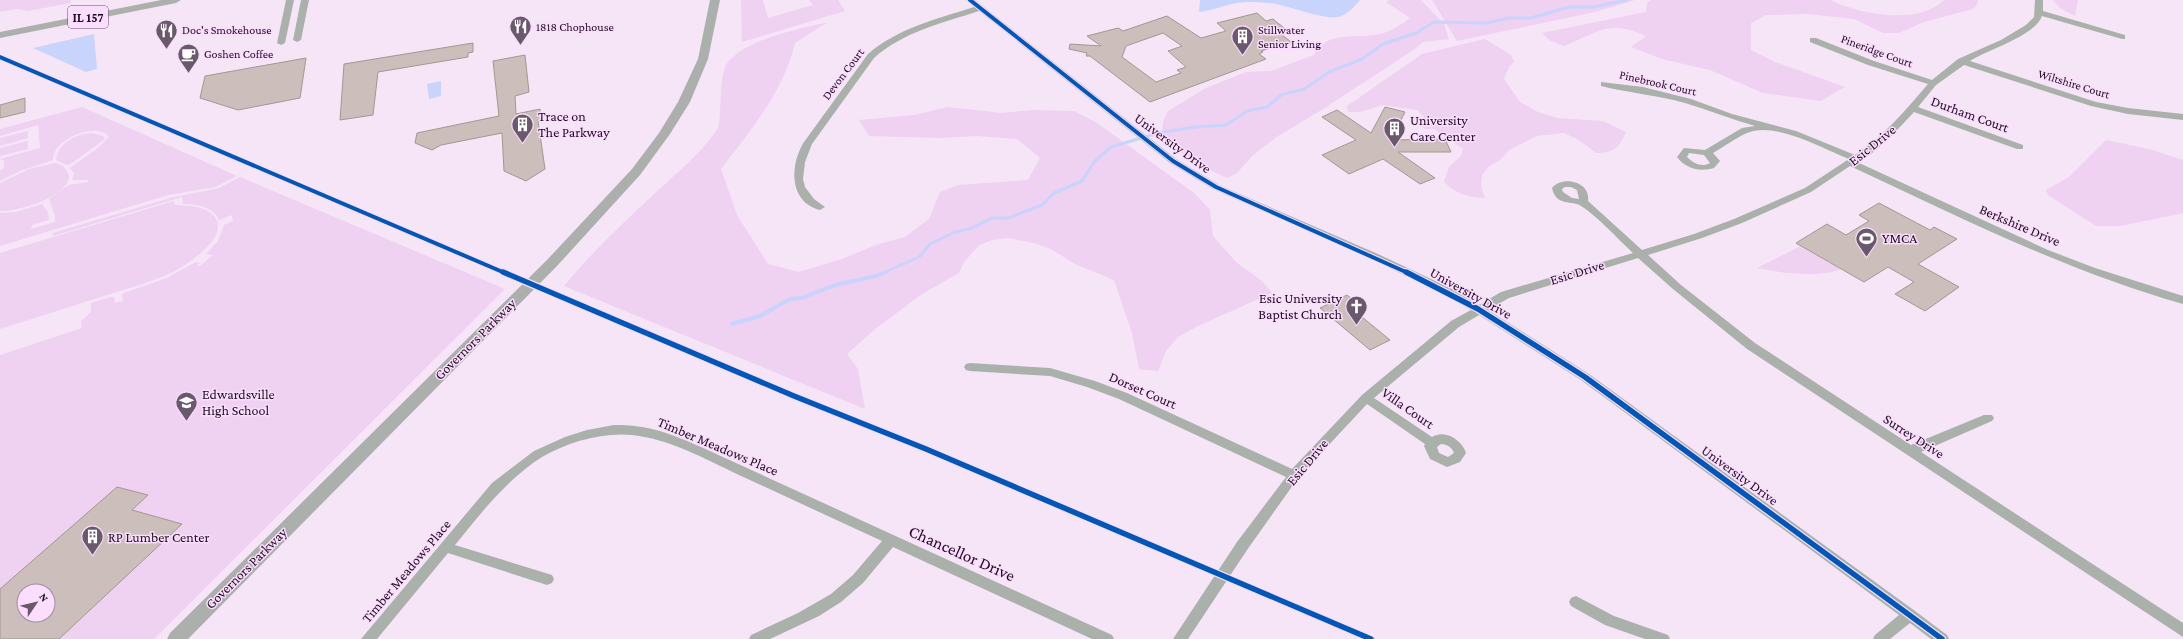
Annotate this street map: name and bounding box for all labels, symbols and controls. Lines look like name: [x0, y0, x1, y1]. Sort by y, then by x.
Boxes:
road number: IL 157: [68, 6, 108, 28]
restaurant icon: 1818 Chophouse: [507, 14, 533, 47]
restaurant icon: Doc's Smokehouse: [154, 17, 180, 50]
place label: 1818 Chophouse: [536, 20, 614, 34]
place label: Doc's Smokehouse: [182, 23, 272, 37]
place label: Stillwater Senior Living: [1258, 23, 1321, 51]
building icon: Stillwater Senior Living: [1230, 24, 1256, 57]
street label: Pineridge Court: [1839, 32, 1916, 71]
cafe icon: Goshen Coffee: [175, 41, 201, 74]
street label: Devon Court: [819, 45, 868, 103]
place label: Goshen Coffee: [204, 47, 273, 61]
street label: Wiltshire Court: [2036, 66, 2113, 102]
street label: Pinebrook Court: [1618, 67, 1699, 99]
street label: Durham Court: [1929, 93, 2011, 136]
place label: Trace on The Parkway: [538, 108, 610, 140]
street label: University Drive: [1132, 110, 1214, 176]
building icon: Trace on The Parkway: [509, 111, 535, 144]
place label: University Care Center: [1410, 112, 1476, 144]
building icon: University Care Center: [1381, 115, 1407, 148]
street label: Esic Drive: [1845, 121, 1899, 169]
street label: Berkshire Drive: [1977, 201, 2063, 249]
sports icon: YMCA: [1853, 225, 1879, 258]
place label: YMCA: [1882, 230, 1917, 246]
street label: Esic Drive: [1548, 256, 1606, 288]
street label: University Drive: [1427, 264, 1515, 322]
place label: Esic University Baptist Church: [1258, 290, 1343, 322]
church icon: Esic University Baptist Church: [1344, 293, 1370, 326]
street label: Governors Parkway: [431, 295, 519, 383]
street label: Dorset Court: [1107, 368, 1180, 412]
street label: Villa Court: [1379, 384, 1437, 432]
place label: Edwardsville High School: [202, 386, 275, 418]
school or university icon: Edwardsville High School: [173, 389, 199, 422]
street label: Surrey Drive: [1881, 410, 1947, 462]
street label: Timber Meadows Place: [655, 413, 781, 479]
street label: Esic Drive: [1283, 436, 1331, 488]
street label: University Drive: [1699, 442, 1781, 508]
street label: Timber Meadows Place: [358, 516, 454, 626]
street label: Chancellor Drive: [906, 522, 1018, 585]
building icon: RP Lumber Center: [79, 524, 105, 557]
street label: Governors Parkway: [202, 524, 290, 612]
place label: RP Lumber Center: [108, 529, 209, 545]
north arrow: [16, 583, 56, 623]
text: N: [37, 591, 52, 604]

